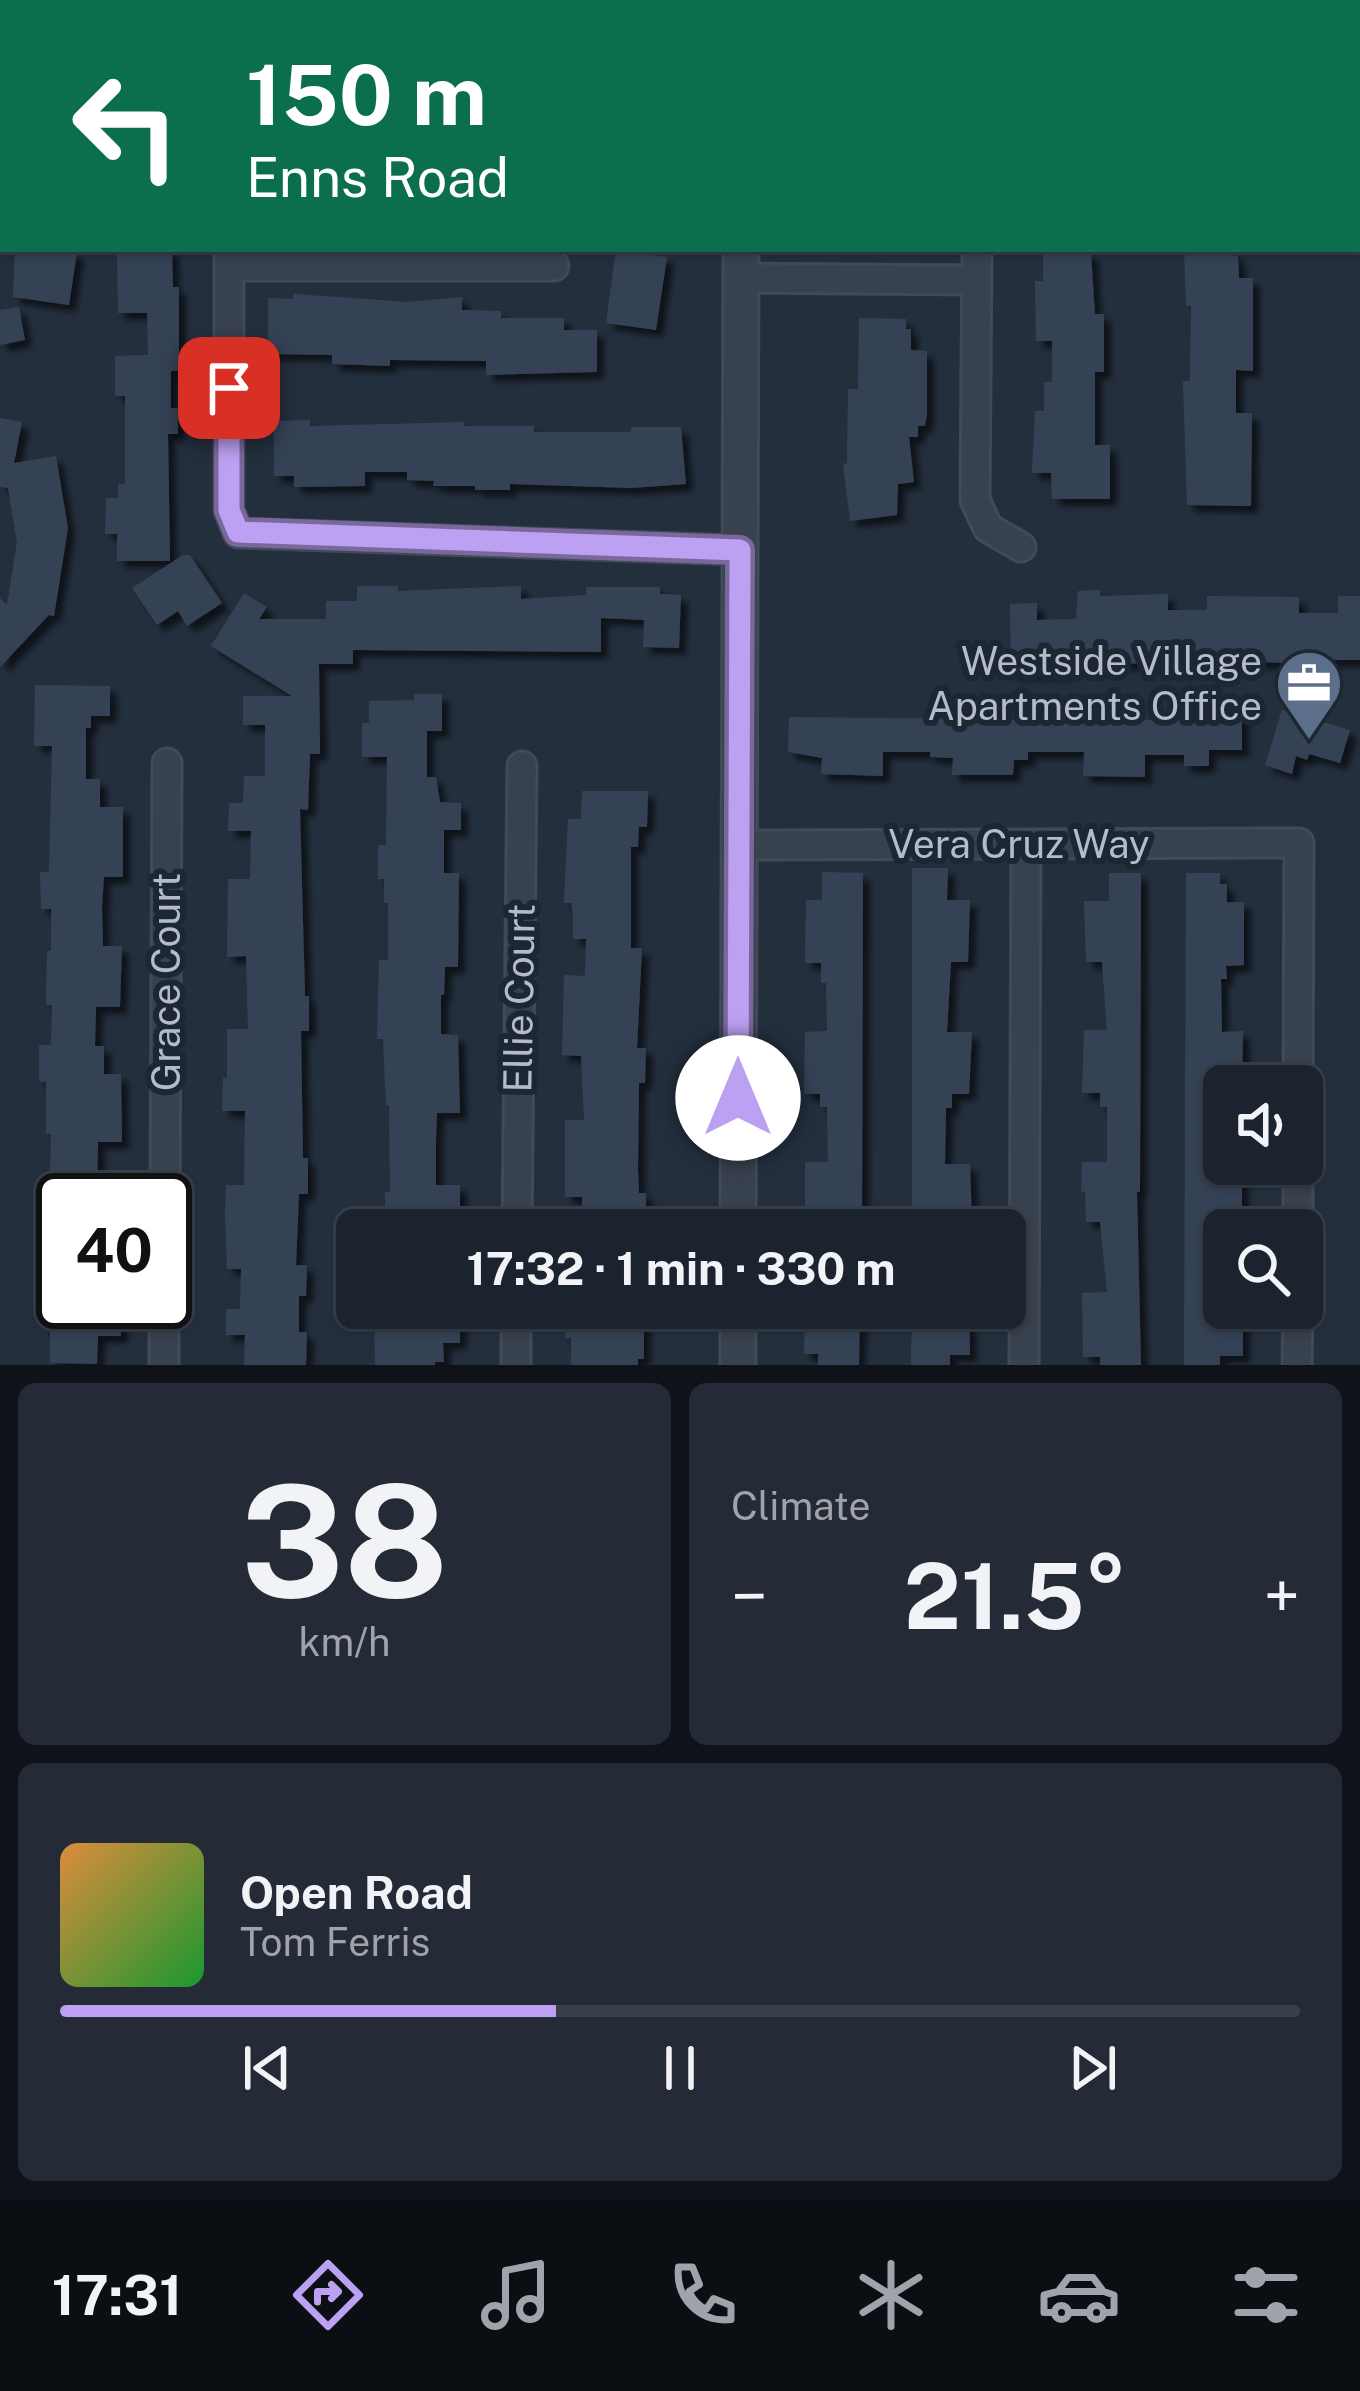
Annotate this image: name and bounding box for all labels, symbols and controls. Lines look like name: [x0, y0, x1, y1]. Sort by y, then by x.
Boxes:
text: 150 m: [246, 45, 487, 144]
icon: left: [48, 48, 204, 204]
text: Enns Road: [246, 146, 509, 209]
pin: [178, 337, 280, 439]
icon: arrive: [196, 355, 262, 421]
place label: Westside Village Apartments Office: [927, 638, 1262, 729]
office icon: Westside Village Apartments Office: [1274, 648, 1344, 742]
street label: Vera Cruz Way: [888, 821, 1150, 867]
street label: Grace Court: [143, 873, 189, 1091]
street label: Ellie Court: [494, 903, 544, 1093]
position arrow: [675, 1035, 801, 1161]
map controls: [1203, 1065, 1323, 1329]
button: sound: [1203, 1065, 1323, 1185]
speed limit sign: 40: [36, 1173, 192, 1329]
button: search: [1203, 1209, 1323, 1329]
text: 17:32 · 1 min · 330 m: [466, 1242, 896, 1295]
text: 38: [241, 1449, 448, 1632]
text: Climate: [731, 1483, 871, 1529]
text: 21.5°: [904, 1543, 1127, 1649]
text: −: [731, 1557, 768, 1635]
text: +: [1263, 1557, 1300, 1635]
text: km/h: [299, 1619, 390, 1665]
text: Open Road: [240, 1866, 473, 1919]
text: Tom Ferris: [240, 1919, 430, 1965]
icon: previous: [234, 2035, 300, 2101]
icon: pause: [647, 2035, 713, 2101]
icon: next: [1060, 2035, 1126, 2101]
icon: directions: [286, 2253, 370, 2337]
icon: music: [474, 2253, 558, 2337]
icon: phone: [661, 2253, 745, 2337]
icon: climate: [849, 2253, 933, 2337]
icon: car: [1037, 2253, 1121, 2337]
icon: filters: [1224, 2253, 1308, 2337]
text: 17:31: [52, 2264, 182, 2327]

